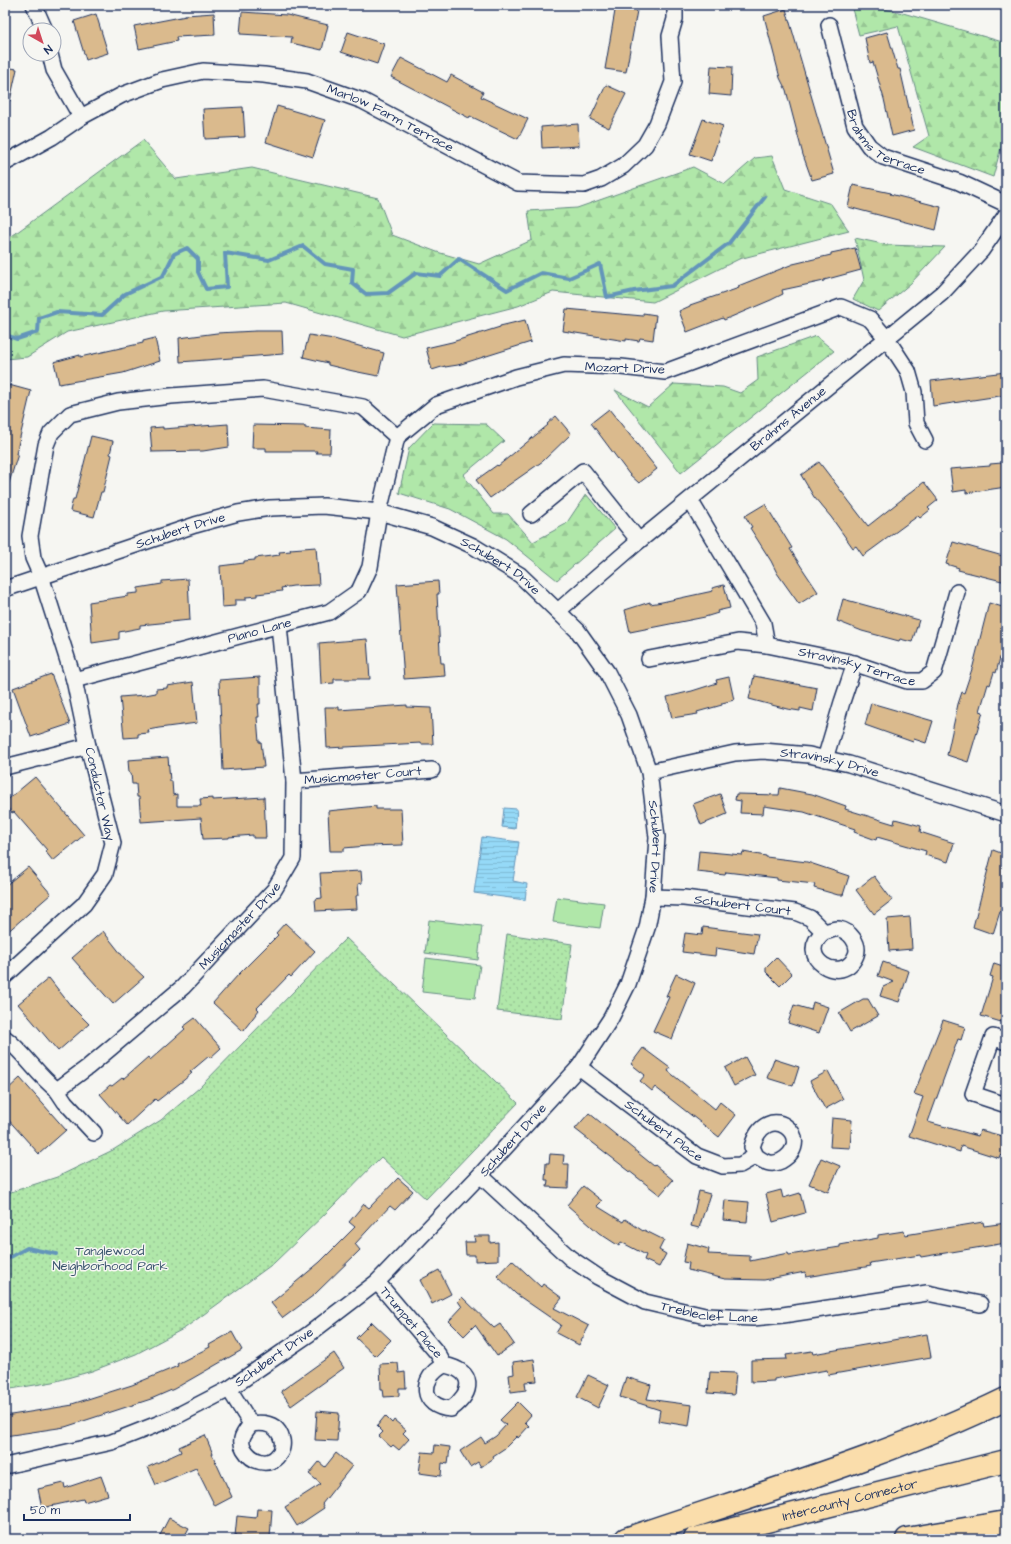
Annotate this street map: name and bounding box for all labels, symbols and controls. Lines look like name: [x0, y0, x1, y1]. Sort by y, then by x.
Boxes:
north arrow: [22, 22, 62, 62]
text: N: [41, 41, 55, 57]
street label: Marlow Farm Terrace: [324, 80, 457, 156]
street label: Brahms Terrace: [842, 108, 928, 179]
street label: Mozart Drive: [585, 358, 665, 378]
street label: Brahms Avenue: [746, 382, 830, 455]
street label: Schubert Drive: [133, 508, 227, 553]
street label: Schubert Drive: [458, 533, 544, 599]
street label: Piano Lane: [226, 613, 293, 648]
street label: Stravinsky Terrace: [797, 643, 915, 690]
street label: Stravinsky Drive: [780, 744, 881, 782]
street label: Conductor Way: [80, 745, 120, 843]
street label: Musicmaster Court: [303, 762, 423, 789]
street label: Schubert Drive: [644, 799, 666, 894]
street label: Musicmaster Drive: [195, 879, 285, 974]
street label: Schubert Court: [693, 890, 793, 920]
street label: Schubert Place: [621, 1095, 705, 1166]
street label: Schubert Drive: [475, 1099, 551, 1181]
park label: Tanglewood Neighborhood Park: [52, 1242, 168, 1276]
street label: Trumpet Place: [376, 1283, 447, 1362]
street label: Trebleclef Lane: [659, 1297, 759, 1327]
street label: Schubert Drive: [231, 1323, 317, 1391]
street label: Intercounty Connector: [781, 1474, 920, 1526]
scale bar: [24, 1496, 130, 1522]
text: 50 m: [30, 1502, 61, 1519]

